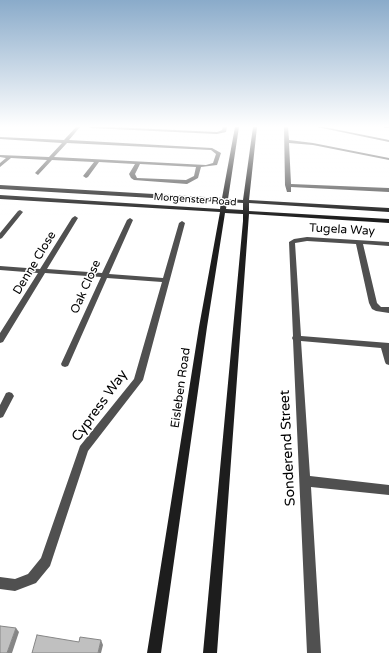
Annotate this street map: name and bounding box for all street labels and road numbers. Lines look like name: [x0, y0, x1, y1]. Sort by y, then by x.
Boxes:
street label: Morgenster Road: [153, 191, 237, 209]
street label: Tugela Way: [309, 221, 375, 239]
street label: Denne Close: [10, 229, 60, 297]
street label: Oak Close: [68, 258, 104, 316]
street label: Eisleben Road: [168, 347, 194, 429]
street label: Cypress Way: [68, 367, 132, 445]
street label: Sonderend Street: [277, 389, 299, 507]

